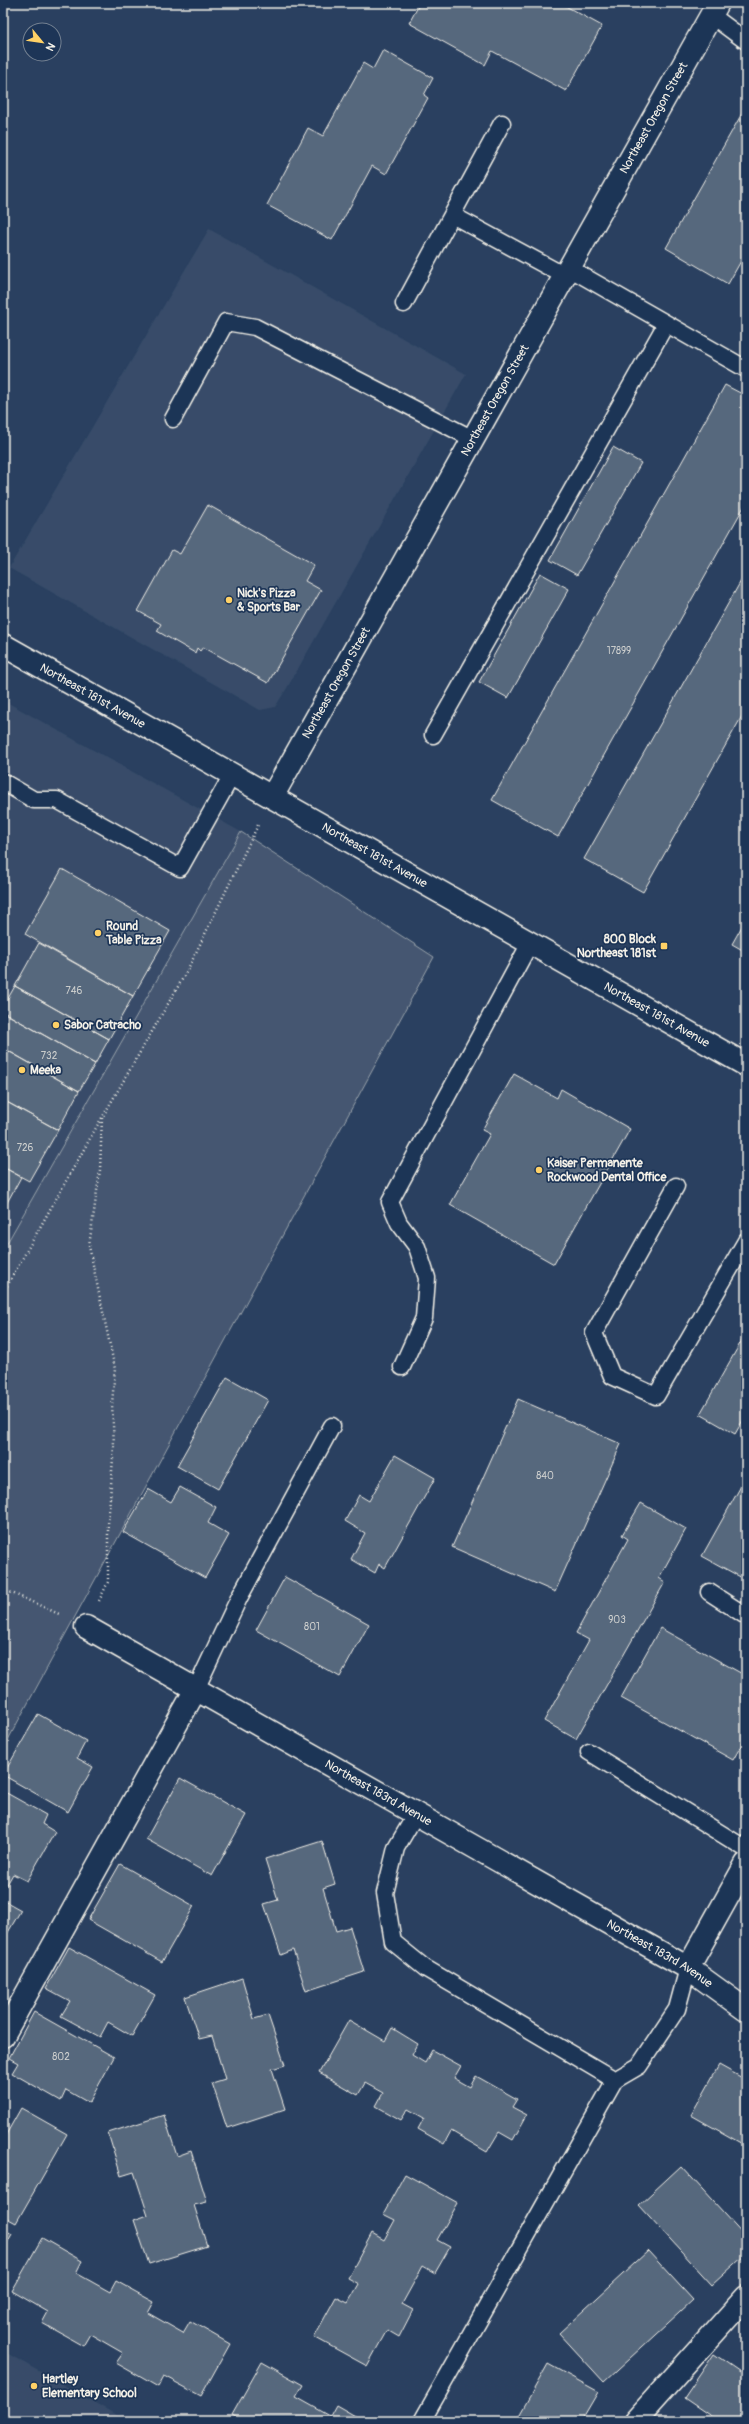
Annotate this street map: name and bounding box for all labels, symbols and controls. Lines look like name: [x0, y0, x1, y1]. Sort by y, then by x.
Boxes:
north arrow: [22, 22, 62, 62]
text: N: [43, 40, 58, 54]
street label: Northeast Oregon Street: [616, 59, 691, 176]
street label: Northeast Oregon Street: [458, 342, 532, 459]
place label: Nick's Pizza & Sports Bar: [237, 586, 301, 615]
marker: Nick's Pizza & Sports Bar: [224, 595, 234, 605]
street label: Northeast Oregon Street: [299, 624, 374, 741]
house number: 17899: [607, 645, 631, 657]
street label: Northeast 181st Avenue: [37, 660, 148, 732]
street label: Northeast 181st Avenue: [319, 819, 430, 891]
place label: Round Table Pizza: [105, 919, 162, 948]
marker: Round Table Pizza: [93, 928, 103, 938]
place label: 800 Block Northeast 181st: [577, 932, 657, 961]
marker: 800 Block Northeast 181st: [659, 941, 669, 951]
street label: Northeast 181st Avenue: [601, 979, 712, 1050]
house number: 746: [66, 985, 83, 997]
place label: Sabor Catracho: [64, 1018, 142, 1033]
marker: Sabor Catracho: [51, 1020, 61, 1030]
house number: 732: [41, 1050, 58, 1062]
place label: Meeka: [30, 1063, 61, 1078]
marker: Meeka: [17, 1065, 27, 1075]
house number: 726: [17, 1142, 34, 1154]
place label: Kaiser Permanente Rockwood Dental Office: [547, 1156, 667, 1185]
marker: Kaiser Permanente Rockwood Dental Office: [534, 1165, 544, 1175]
house number: 840: [536, 1470, 554, 1482]
house number: 903: [608, 1614, 626, 1626]
house number: 801: [304, 1621, 320, 1633]
street label: Northeast 183rd Avenue: [322, 1756, 435, 1829]
street label: Northeast 183rd Avenue: [604, 1916, 716, 1991]
house number: 802: [52, 2051, 70, 2063]
place label: Hartley Elementary School: [42, 2372, 137, 2401]
marker: Hartley Elementary School: [29, 2381, 39, 2391]

